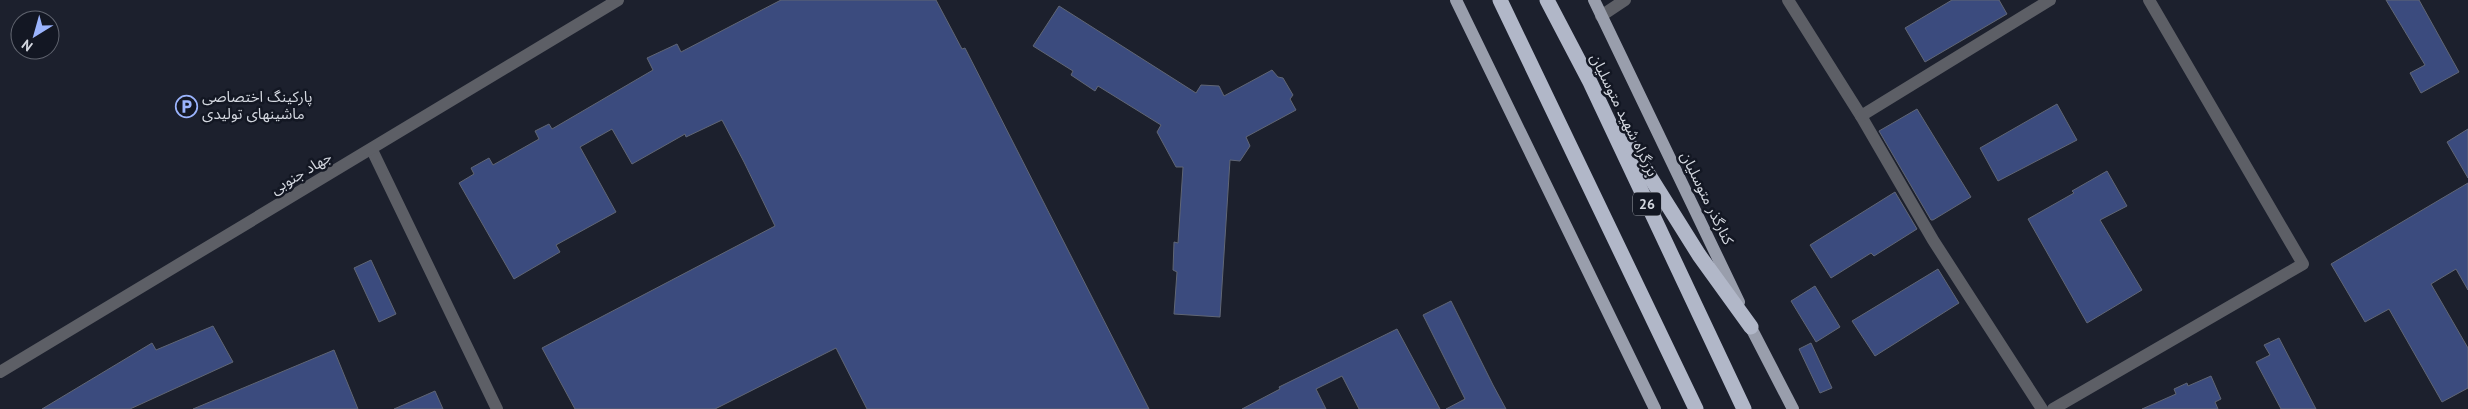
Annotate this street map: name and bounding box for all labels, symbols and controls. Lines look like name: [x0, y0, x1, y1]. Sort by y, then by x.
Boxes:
north arrow: [10, 10, 60, 60]
text: N: [18, 35, 36, 55]
street label: بزرگراه شهید متوسلیان: [1586, 50, 1662, 179]
place label: پارکینگ اختصاصی ماشینهای تولیدی: [202, 87, 313, 123]
parking icon: پارکینگ اختصاصی ماشینهای تولیدی: [174, 94, 198, 118]
street label: جهاد جنوبی: [267, 147, 335, 198]
street label: کنارگذر متوسلیان: [1677, 148, 1739, 248]
road number: 26: [1633, 192, 1661, 215]

